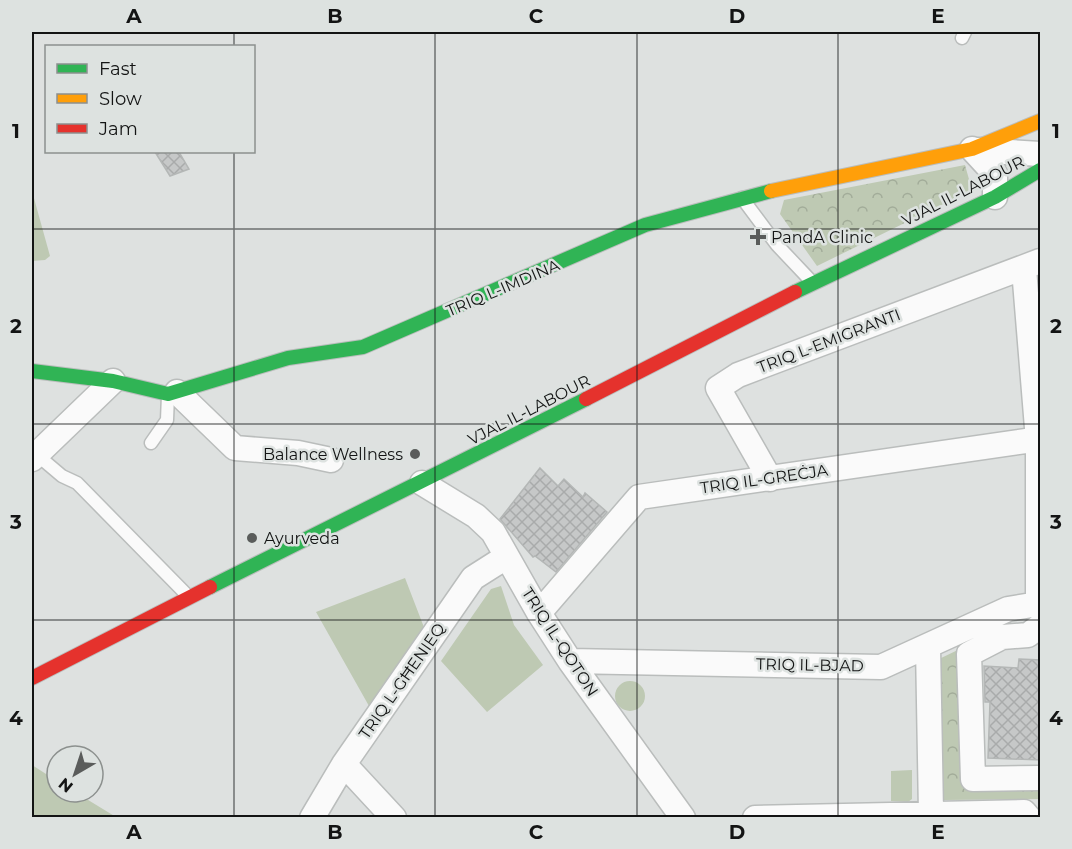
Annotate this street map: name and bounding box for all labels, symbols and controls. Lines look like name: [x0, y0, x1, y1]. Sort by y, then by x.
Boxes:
text: A: [125, 4, 142, 28]
text: B: [327, 4, 343, 28]
text: C: [529, 4, 544, 28]
text: D: [729, 4, 745, 28]
text: E: [931, 4, 945, 28]
legend: [45, 45, 255, 153]
text: Fast: [99, 58, 137, 80]
text: Slow: [99, 88, 142, 110]
text: Jam: [98, 118, 138, 140]
text: 1: [12, 119, 20, 143]
text: 1: [1052, 119, 1060, 143]
street label: VJAL IL-LABOUR: [899, 152, 1027, 230]
marker: PandA Clinic: [749, 228, 767, 246]
place label: PandA Clinic: [771, 228, 873, 247]
street label: TRIQ L-IMDINA: [444, 255, 563, 320]
street label: TRIQ L-EMIGRANTI: [755, 305, 903, 377]
text: 2: [10, 314, 22, 338]
text: 2: [1050, 314, 1062, 338]
street label: VJAL IL-LABOUR: [465, 371, 593, 449]
place label: Balance Wellness: [263, 445, 403, 464]
marker: Balance Wellness: [408, 447, 422, 461]
street label: TRIQ IL-GREĊJA: [699, 461, 830, 497]
text: 3: [9, 510, 22, 534]
text: 3: [1049, 510, 1062, 534]
place label: Ayurveda: [264, 529, 340, 548]
marker: Ayurveda: [245, 531, 259, 545]
street label: TRIQ IL-QOTON: [518, 584, 602, 700]
street label: TRIQ L-GĦENIEQ: [355, 619, 449, 742]
street label: TRIQ IL-BJAD: [756, 655, 864, 675]
text: 4: [9, 706, 23, 730]
text: 4: [1049, 706, 1063, 730]
north arrow: [45, 744, 105, 804]
text: N: [55, 774, 77, 797]
text: A: [125, 820, 142, 844]
text: B: [327, 820, 343, 844]
text: C: [529, 820, 544, 844]
text: D: [729, 820, 745, 844]
text: E: [931, 820, 945, 844]

